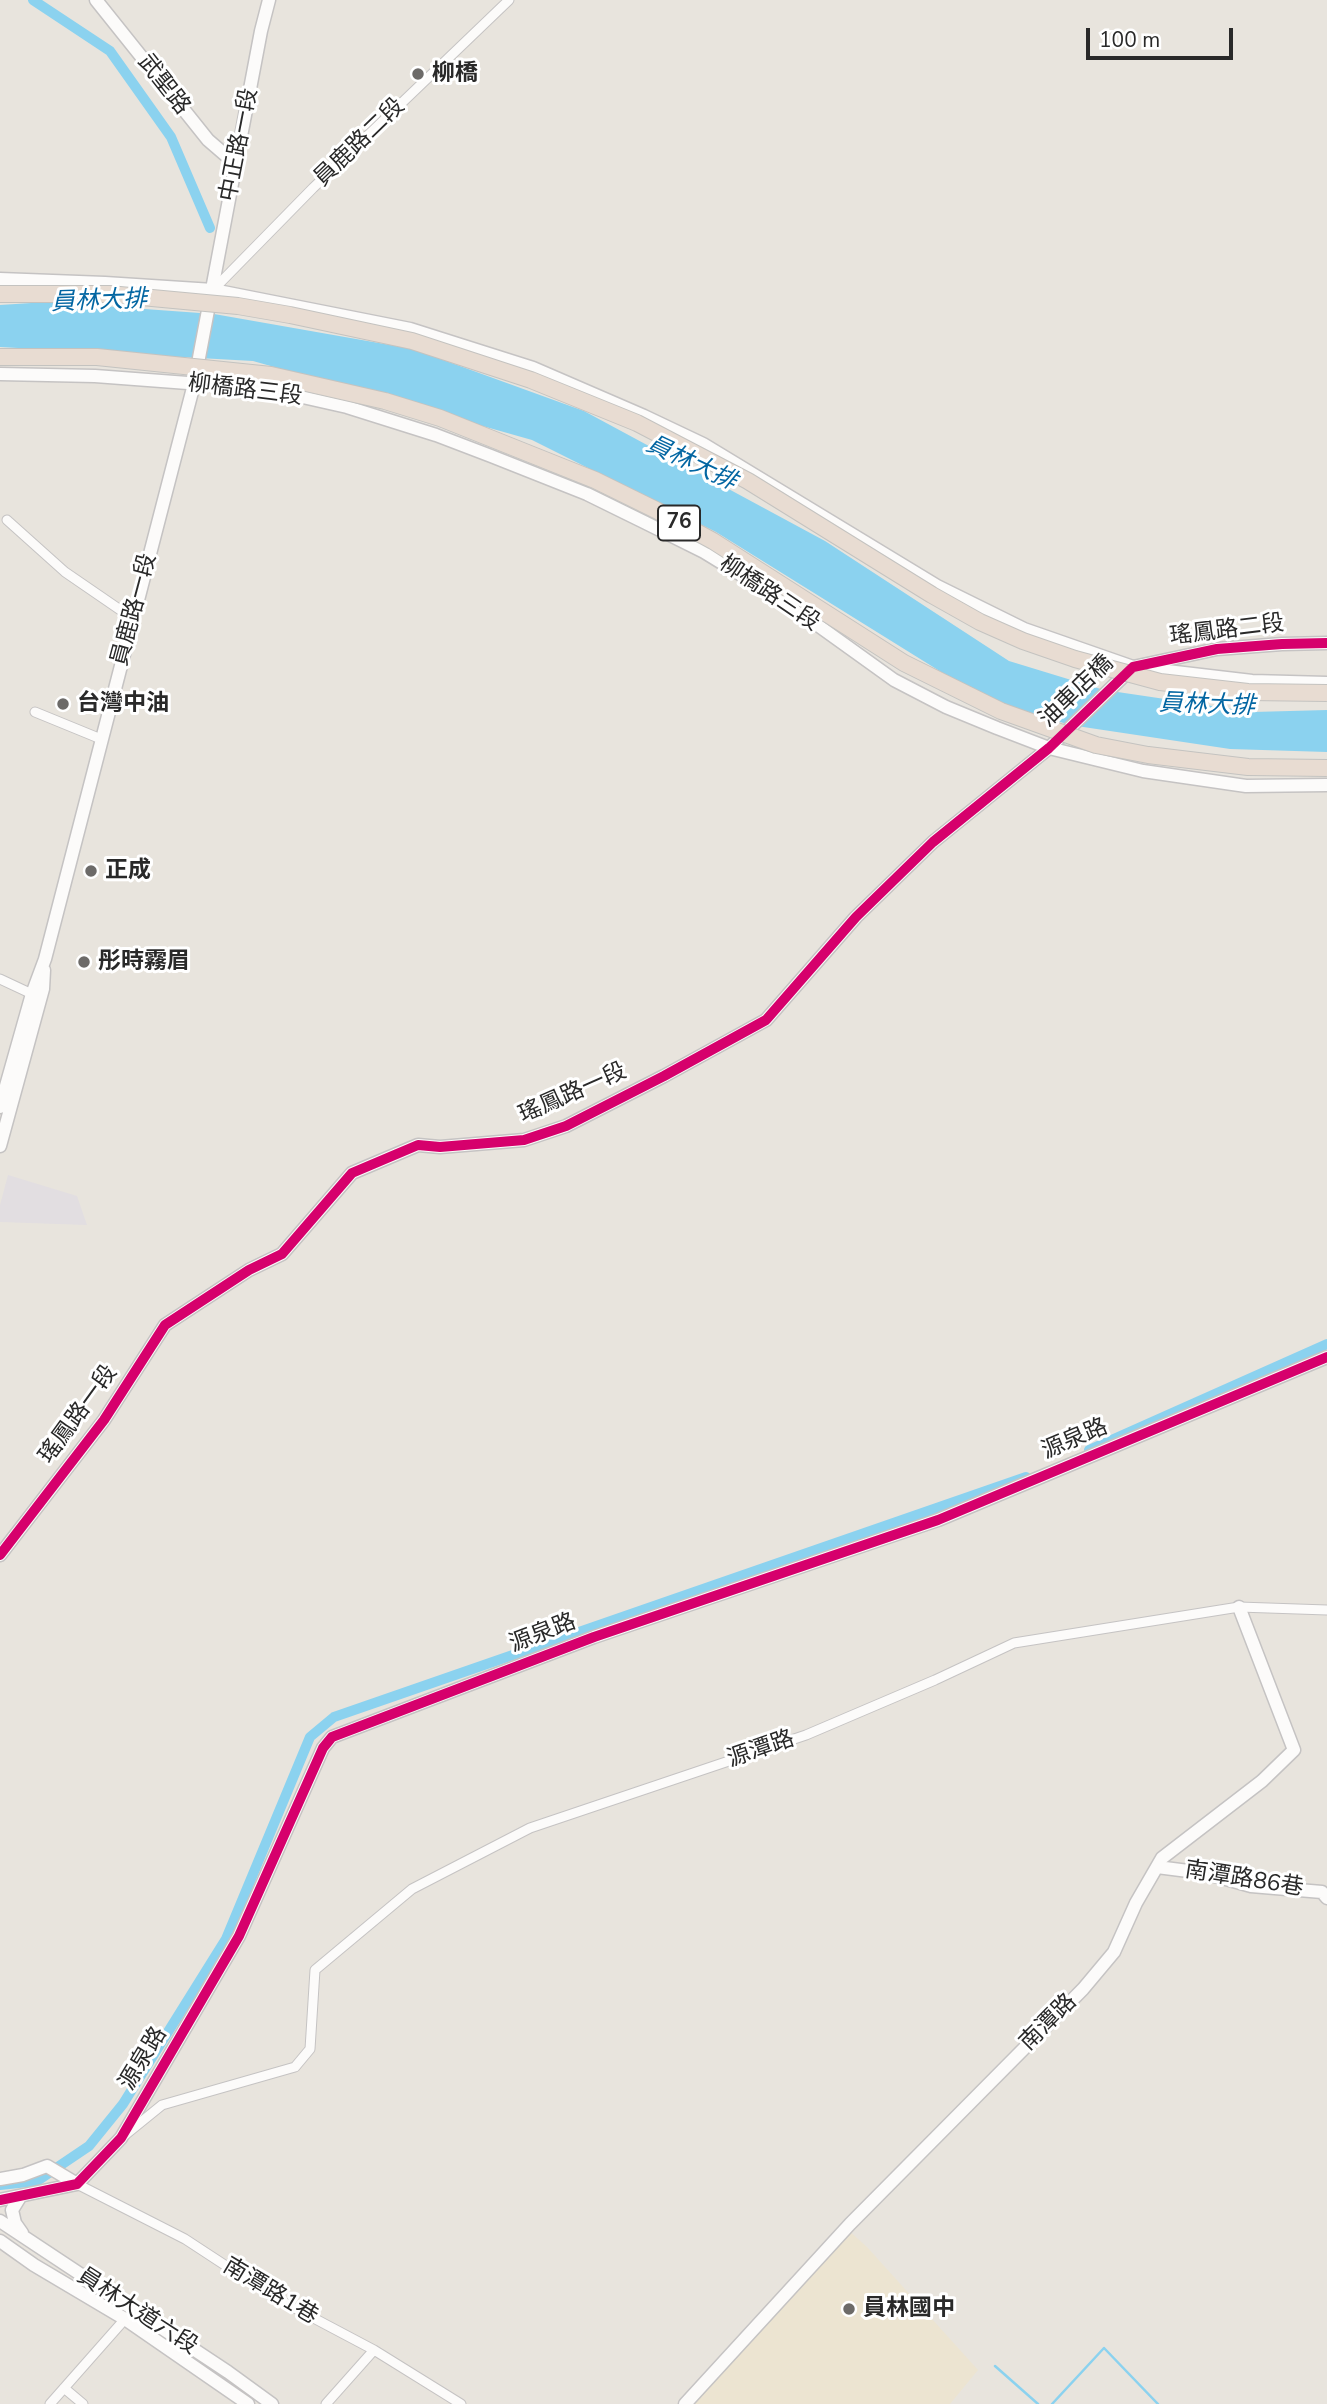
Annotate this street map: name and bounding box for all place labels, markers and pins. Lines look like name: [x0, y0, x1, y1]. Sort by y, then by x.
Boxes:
place label: 柳橋: [432, 60, 478, 88]
marker: 柳橋: [410, 66, 426, 82]
place label: 台灣中油: [77, 690, 169, 718]
marker: 台灣中油: [55, 696, 71, 712]
place label: 正成: [105, 857, 151, 885]
marker: 正成: [83, 863, 99, 879]
place label: 彤時霧眉: [98, 948, 190, 976]
marker: 彤時霧眉: [76, 954, 92, 970]
place label: 員林國中: [863, 2295, 955, 2323]
marker: 員林國中: [841, 2301, 857, 2317]

